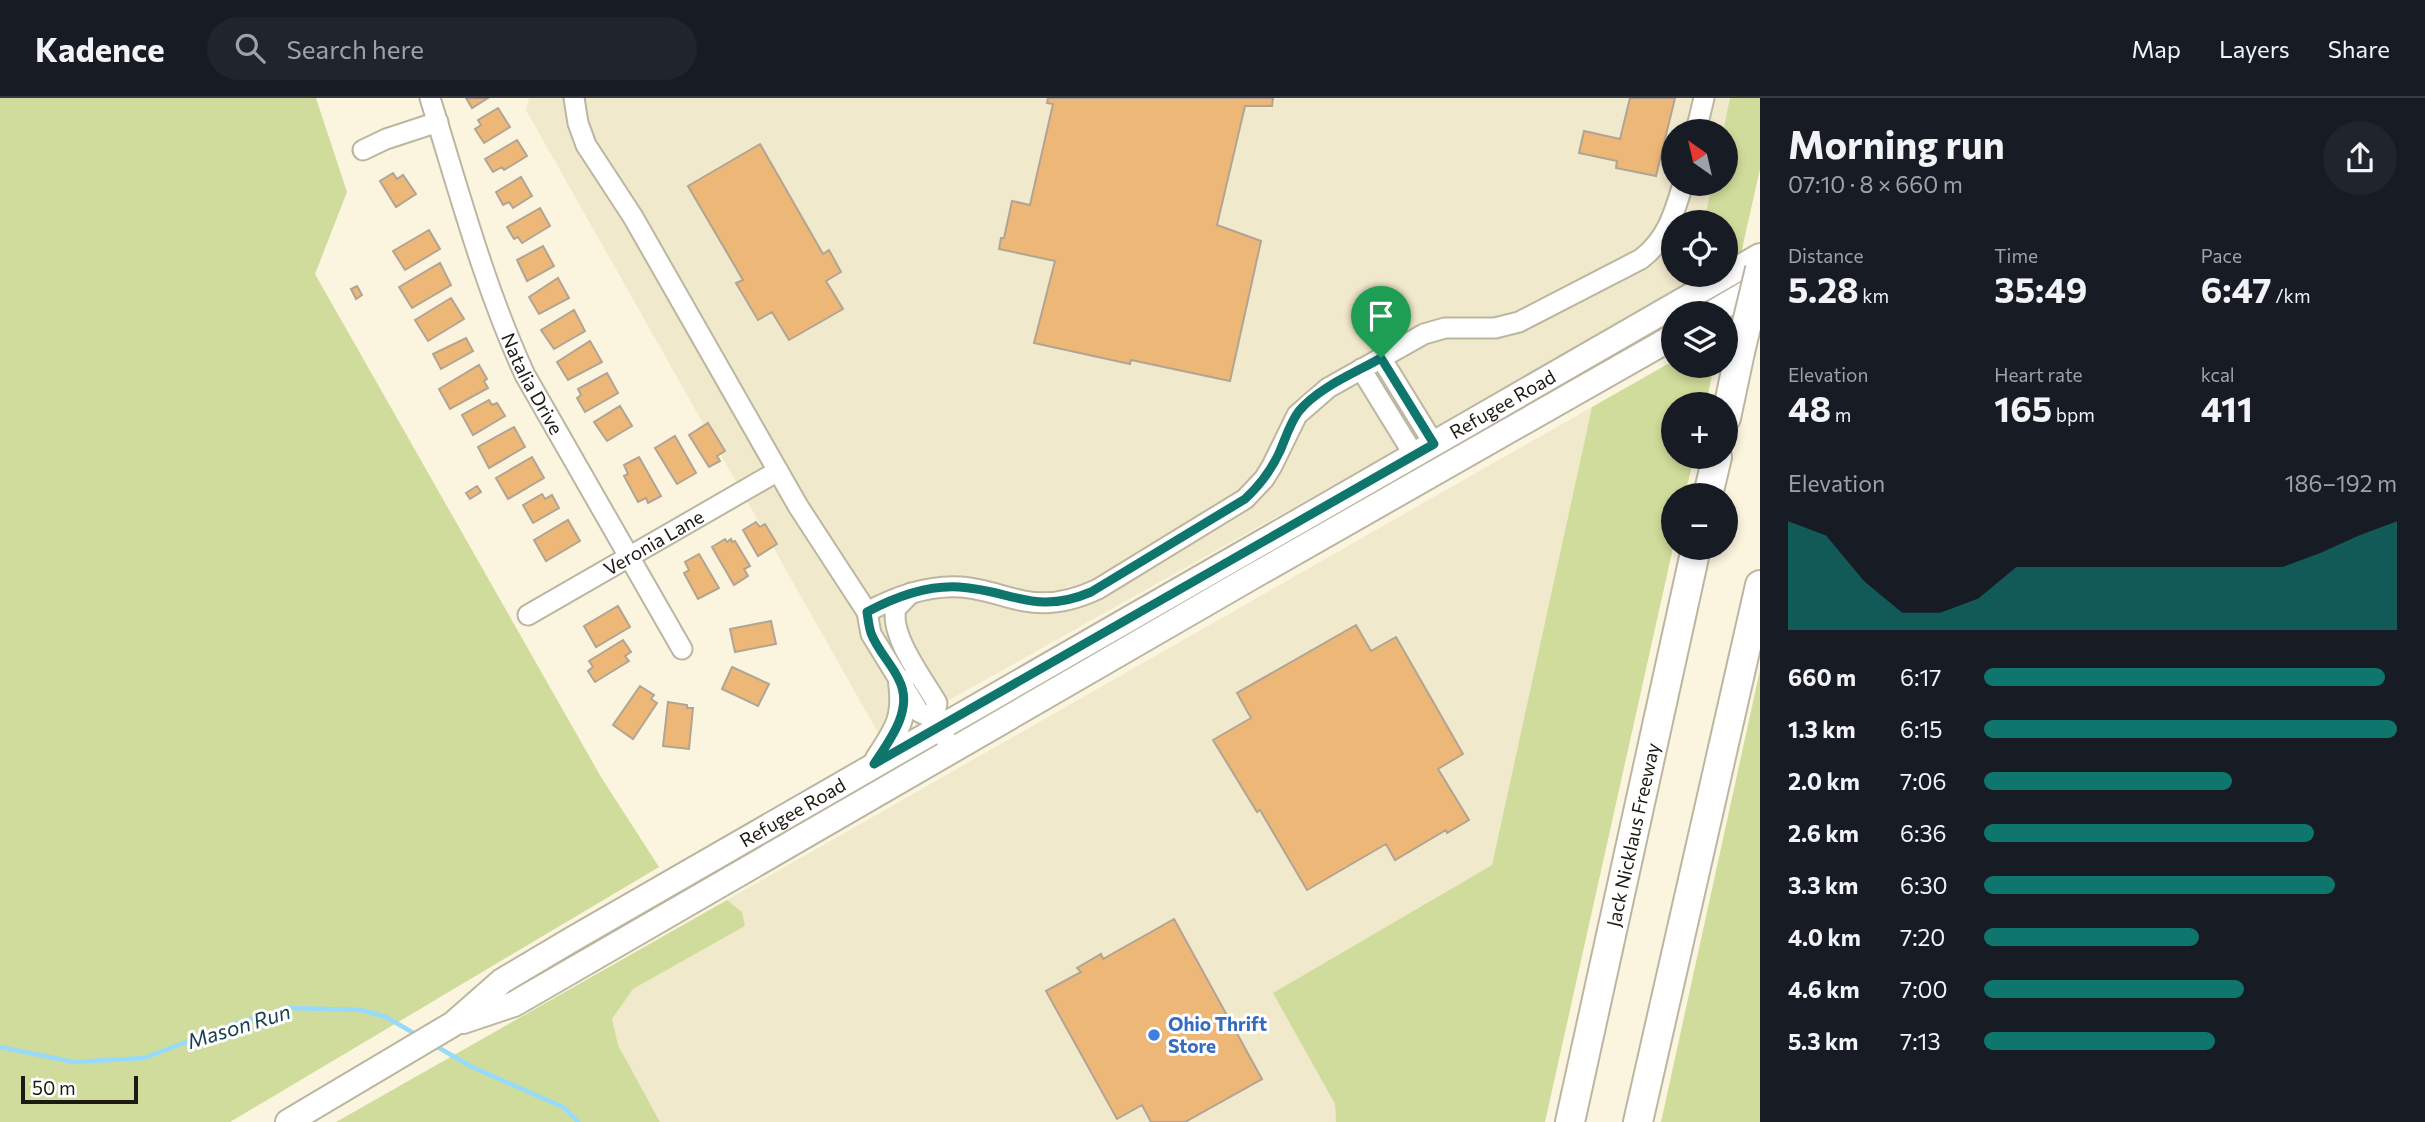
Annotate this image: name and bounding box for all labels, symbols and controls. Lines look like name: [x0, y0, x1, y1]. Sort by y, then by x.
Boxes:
search box: [207, 17, 697, 80]
text: Kadence: [35, 28, 165, 69]
icon: search: [231, 29, 269, 67]
text: Search here: [287, 33, 424, 64]
text: Map: [2132, 34, 2181, 63]
text: Layers: [2219, 34, 2290, 63]
text: Share: [2328, 34, 2390, 63]
north arrow: [1661, 119, 1738, 196]
map controls: [1661, 119, 1738, 560]
text: Morning run: [1788, 120, 2005, 167]
button: share: [2323, 121, 2397, 195]
text: 07:10 · 8 × 660 m: [1788, 170, 1963, 198]
button: locate: [1661, 210, 1738, 287]
text: Distance: [1788, 244, 1864, 267]
text: Time: [1994, 244, 2038, 267]
text: Pace: [2201, 244, 2242, 267]
text: 5.28: [1788, 267, 1859, 310]
text: 35:49: [1994, 267, 2087, 310]
text: 6:47: [2201, 267, 2272, 310]
text: km: [1859, 284, 1889, 307]
text: /km: [2272, 284, 2311, 307]
pin: [1351, 286, 1411, 358]
icon: arrive: [1362, 297, 1400, 335]
button: layers: [1661, 301, 1738, 378]
street label: Natalia Drive: [497, 329, 568, 438]
text: Elevation: [1788, 363, 1868, 386]
text: Heart rate: [1994, 363, 2083, 386]
text: kcal: [2201, 363, 2235, 386]
street label: Refugee Road: [1445, 364, 1559, 443]
text: 48: [1788, 386, 1831, 429]
text: 165: [1994, 386, 2052, 429]
text: 411: [2201, 386, 2253, 429]
button: +: [1661, 392, 1738, 469]
text: m: [1831, 403, 1851, 426]
text: bpm: [2052, 403, 2095, 426]
text: Elevation: [1788, 469, 1885, 497]
text: 186–192 m: [2285, 469, 2397, 497]
button: −: [1661, 483, 1738, 560]
street label: Veronia Lane: [599, 504, 707, 580]
text: 660 m: [1788, 663, 1856, 691]
text: 6:17: [1900, 663, 1941, 691]
text: 1.3 km: [1788, 715, 1856, 743]
text: 6:15: [1900, 715, 1942, 743]
street label: Jack Nicklaus Freeway: [1601, 740, 1664, 929]
text: 2.0 km: [1788, 767, 1860, 795]
text: 7:06: [1900, 767, 1947, 795]
street label: Refugee Road: [735, 773, 849, 852]
text: 2.6 km: [1788, 819, 1859, 847]
text: 6:36: [1900, 819, 1946, 847]
text: 3.3 km: [1788, 871, 1858, 899]
text: 6:30: [1900, 871, 1948, 899]
text: 4.0 km: [1788, 923, 1861, 951]
text: 7:20: [1900, 923, 1945, 951]
text: 4.6 km: [1788, 975, 1860, 1003]
text: 7:00: [1900, 975, 1948, 1003]
water label: Mason Run: [184, 998, 293, 1053]
place label: Ohio Thrift Store: [1168, 1012, 1267, 1057]
marker: Ohio Thrift Store: [1146, 1027, 1162, 1043]
text: 5.3 km: [1788, 1027, 1858, 1055]
text: 7:13: [1900, 1027, 1941, 1055]
scale bar: [21, 1073, 138, 1105]
text: 50 m: [32, 1076, 76, 1099]

